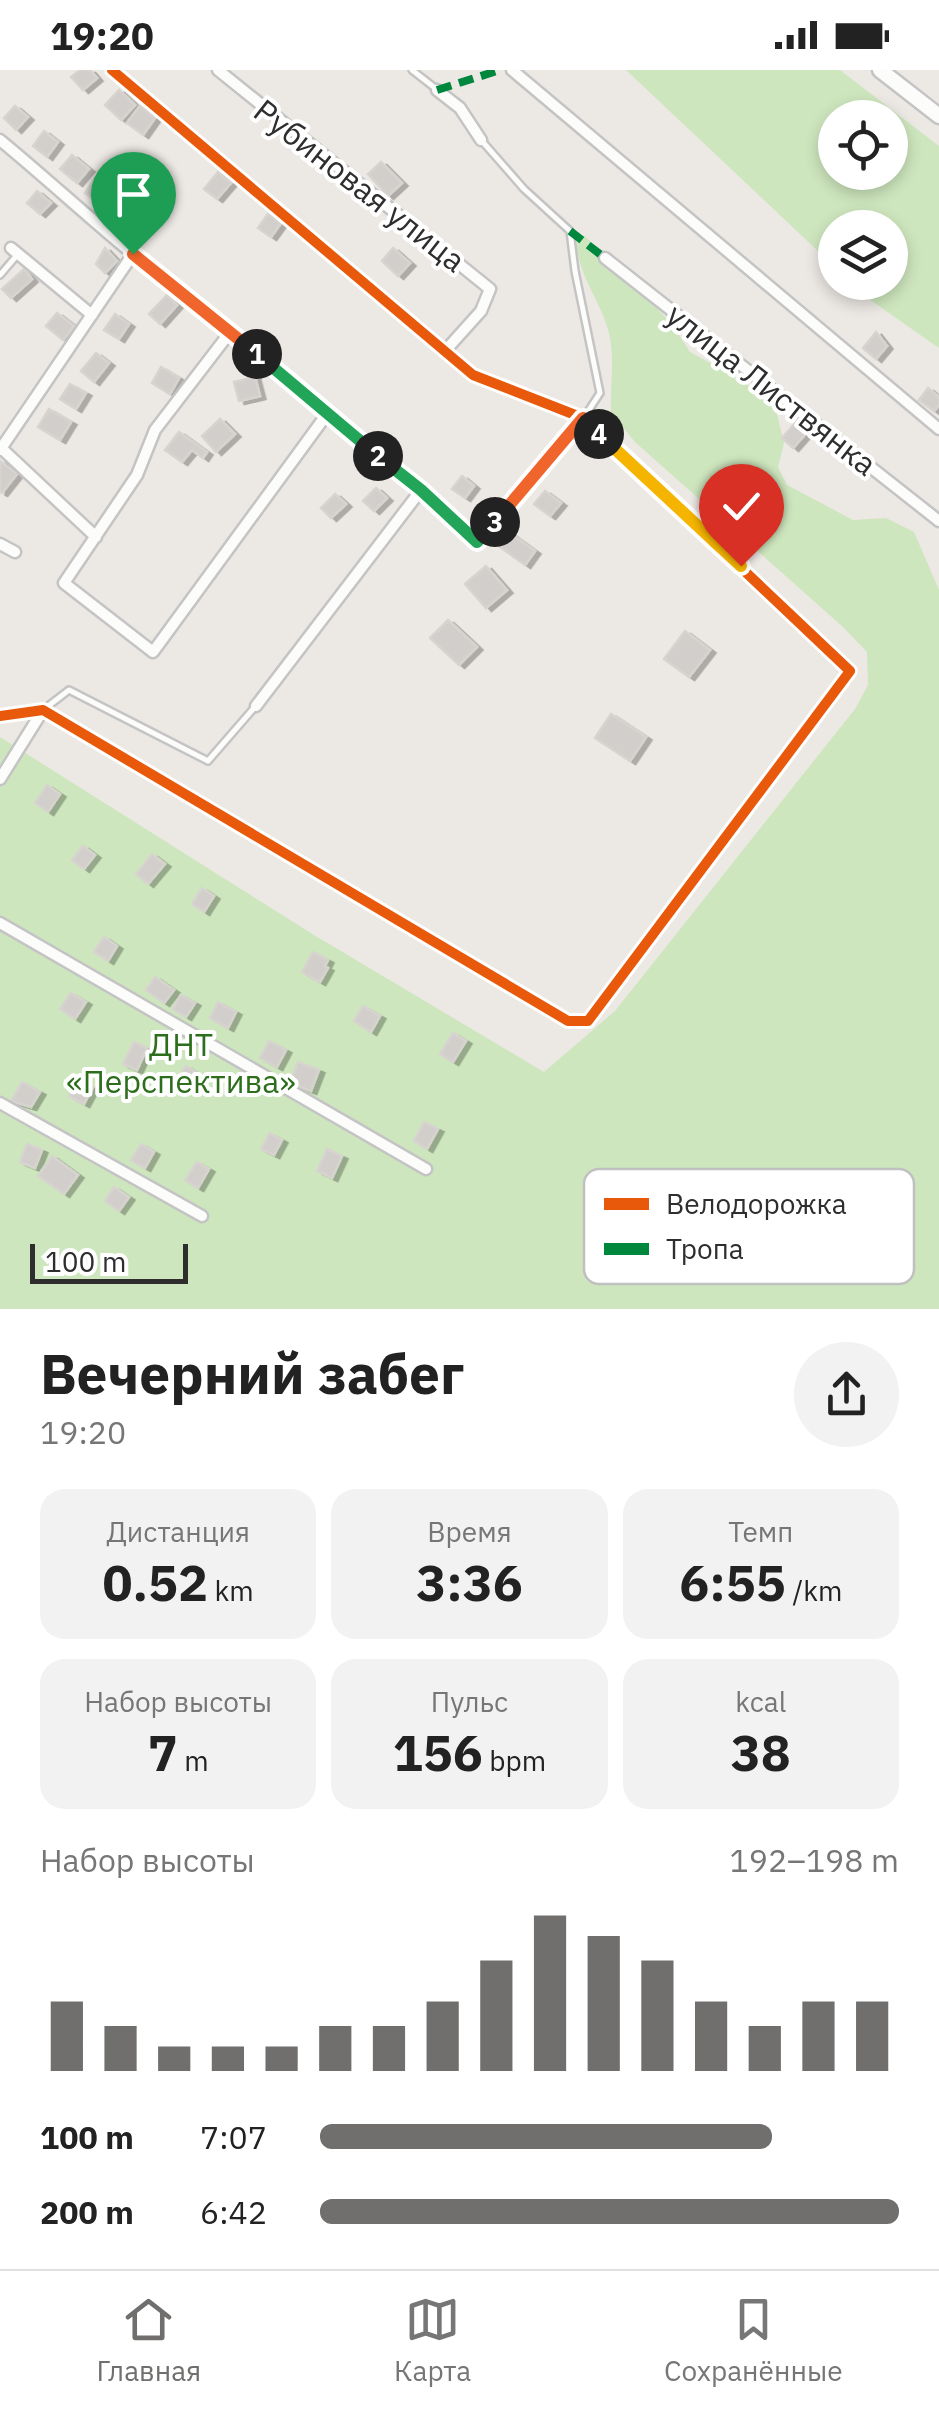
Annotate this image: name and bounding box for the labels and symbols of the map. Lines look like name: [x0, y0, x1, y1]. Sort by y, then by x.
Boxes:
street label: Рубиновая улица: [246, 89, 474, 281]
pin: [91, 152, 176, 255]
street label: улица Листвянка: [658, 294, 886, 484]
pin: 1: [232, 329, 282, 379]
pin: 4: [574, 409, 624, 459]
pin: 2: [353, 431, 403, 481]
pin: [699, 464, 784, 567]
pin: 3: [470, 497, 520, 547]
park label: ДНТ «Перспектива»: [66, 1023, 296, 1102]
legend: [584, 1169, 914, 1284]
text: Велодорожка: [666, 1185, 847, 1222]
text: Тропа: [666, 1230, 744, 1267]
scale bar: [30, 1239, 188, 1284]

